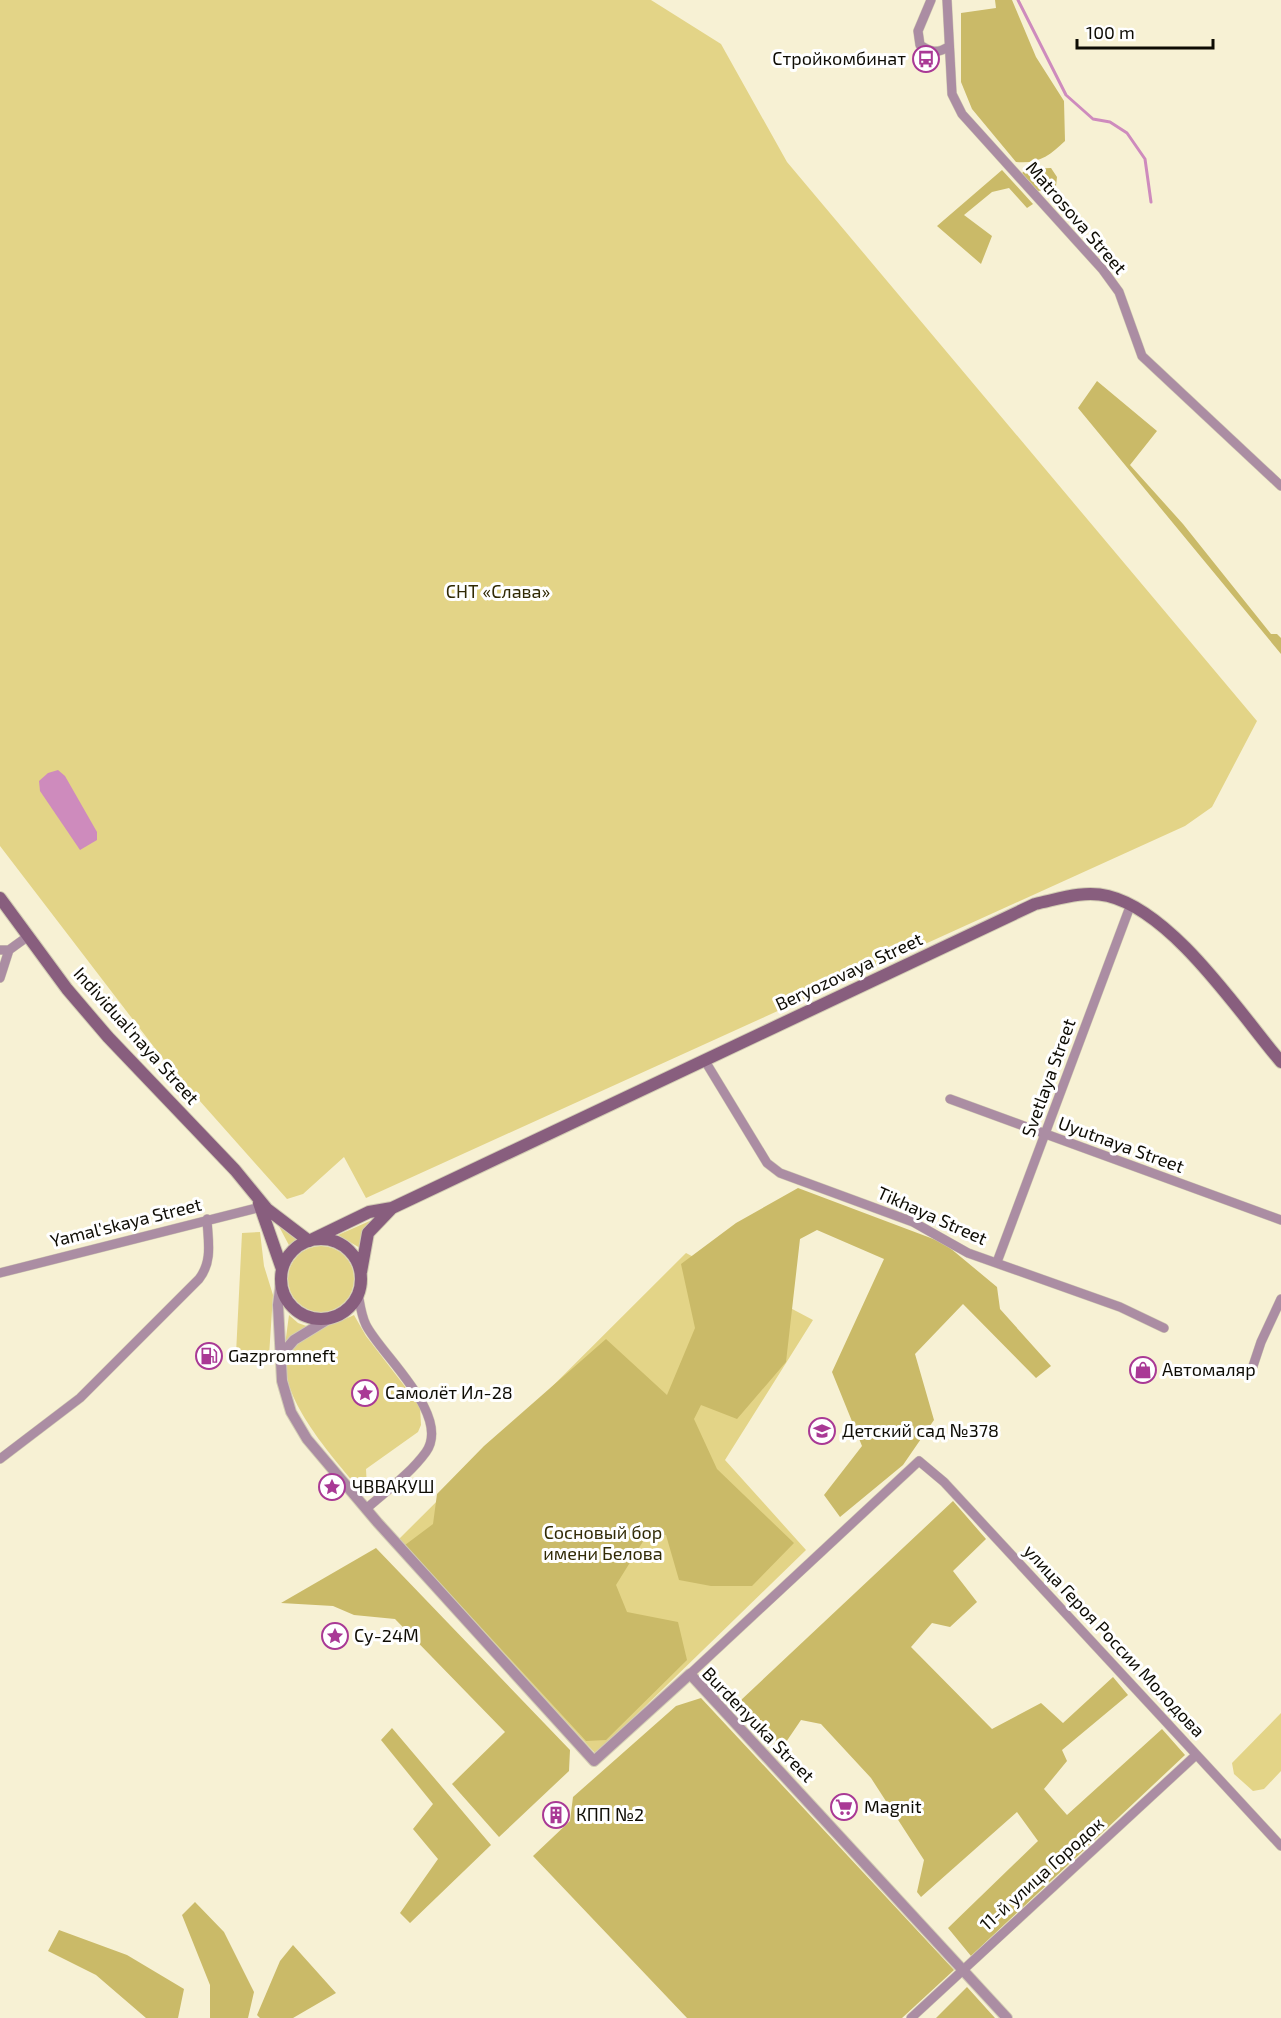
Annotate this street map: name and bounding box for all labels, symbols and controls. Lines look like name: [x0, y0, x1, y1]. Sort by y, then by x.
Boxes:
scale bar: [1077, 12, 1214, 50]
text: 100 m: [1086, 21, 1135, 43]
bus stop icon: Стройкомбинат: [911, 44, 941, 74]
place label: Стройкомбинат: [772, 47, 906, 69]
street label: Matrosova Street: [1022, 156, 1132, 278]
park label: СНТ «Слава»: [446, 580, 550, 602]
street label: Beryozovaya Street: [772, 927, 926, 1015]
street label: Individual'naya Street: [69, 962, 204, 1109]
street label: Svetlaya Street: [1016, 1015, 1080, 1140]
street label: Uyutnaya Street: [1055, 1111, 1187, 1177]
street label: Tikhaya Street: [874, 1181, 991, 1249]
street label: Yamal'skaya Street: [48, 1193, 204, 1251]
fuel station icon: Gazpromneft: [194, 1341, 224, 1371]
place label: Gazpromneft: [228, 1344, 336, 1366]
shop icon: Автомаляр: [1128, 1355, 1158, 1385]
place label: Автомаляр: [1162, 1358, 1256, 1380]
place icon: Самолёт Ил-28: [350, 1378, 380, 1408]
place label: Самолёт Ил-28: [385, 1381, 513, 1403]
school or university icon: Детский сад №378: [807, 1416, 837, 1446]
place label: Детский сад №378: [842, 1419, 999, 1441]
place icon: ЧВВАКУШ: [317, 1472, 347, 1502]
place label: ЧВВАКУШ: [352, 1475, 434, 1497]
park label: Сосновый бор имени Белова: [543, 1521, 663, 1564]
street label: улица Героя России Молодова: [1020, 1539, 1210, 1741]
place icon: Су-24М: [320, 1621, 350, 1651]
place label: Су-24М: [354, 1624, 419, 1646]
street label: Burdenyuka Street: [698, 1662, 819, 1787]
supermarket icon: Magnit: [829, 1792, 859, 1822]
place label: Magnit: [864, 1795, 922, 1817]
building icon: КПП №2: [541, 1800, 571, 1830]
place label: КПП №2: [576, 1803, 644, 1825]
street label: 11-й улица Городок: [975, 1812, 1108, 1935]

